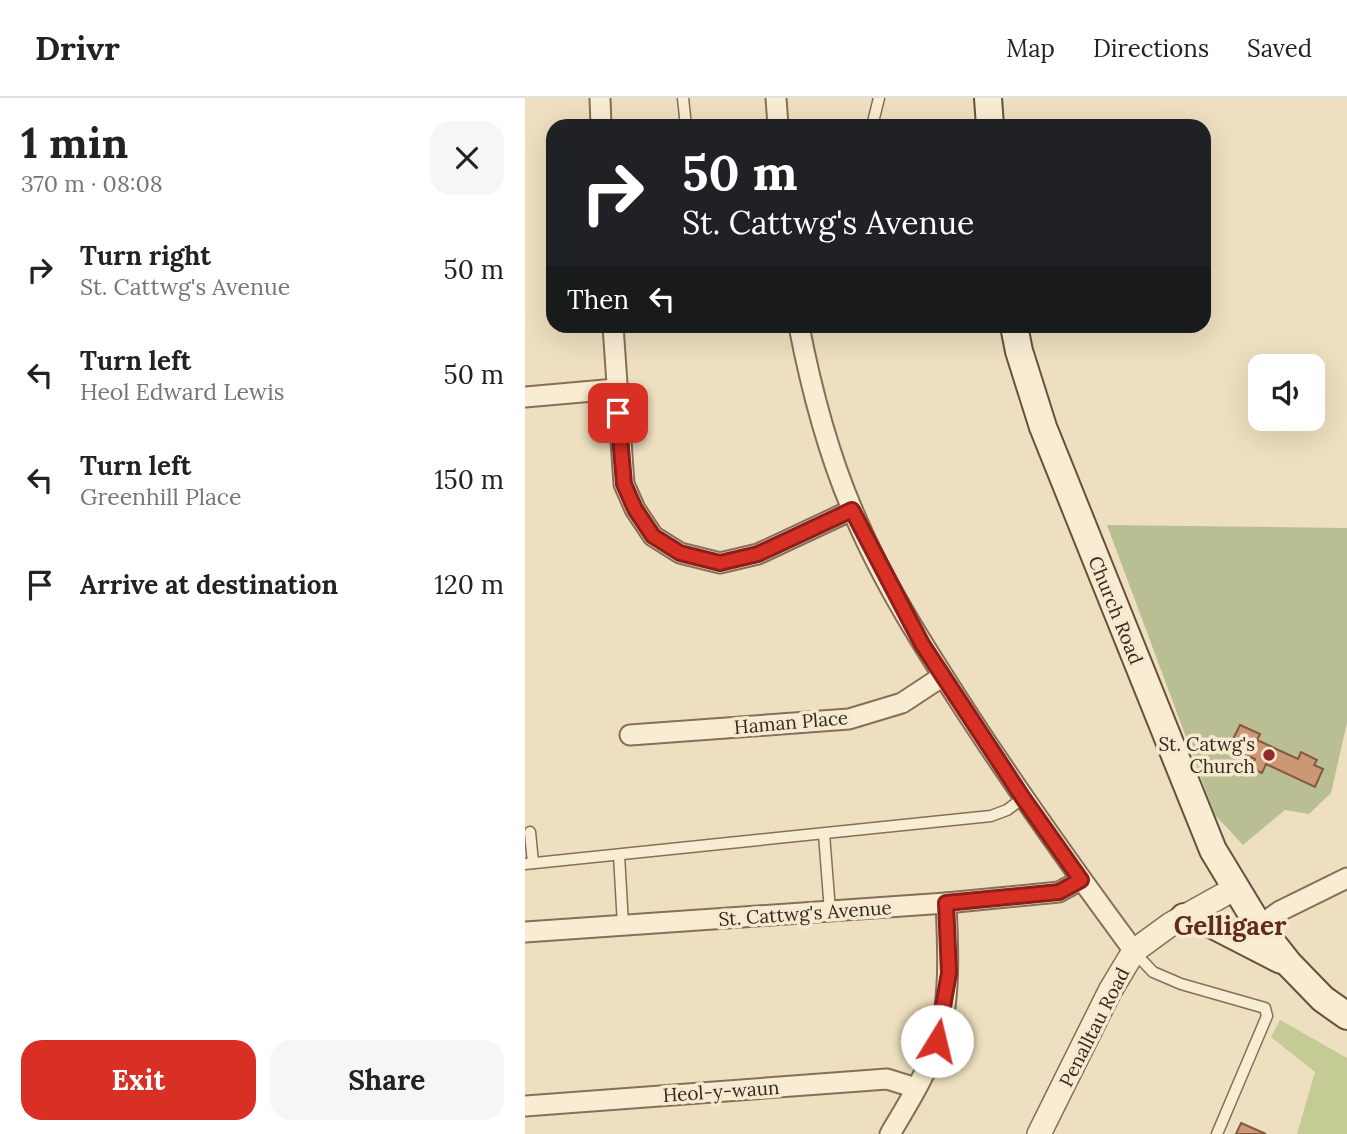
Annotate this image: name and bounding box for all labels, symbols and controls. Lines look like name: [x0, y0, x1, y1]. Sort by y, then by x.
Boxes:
text: Drivr: [35, 27, 120, 69]
text: Map: [1006, 33, 1055, 64]
text: Directions: [1093, 33, 1209, 64]
text: Saved: [1247, 33, 1312, 64]
text: 1 min: [21, 116, 128, 170]
button: close: [430, 121, 504, 195]
text: 50 m: [682, 141, 798, 203]
icon: right: [567, 147, 658, 238]
text: 370 m · 08:08: [21, 169, 163, 198]
text: St. Cattwg's Avenue: [682, 202, 974, 243]
text: Turn right: [80, 239, 211, 272]
icon: right: [21, 251, 59, 289]
text: 50 m: [444, 253, 504, 286]
text: St. Cattwg's Avenue: [80, 272, 290, 301]
icon: left: [643, 280, 681, 318]
text: Then: [567, 283, 629, 316]
text: Turn left: [80, 344, 191, 377]
map controls: [1248, 354, 1325, 431]
button: sound: [1248, 354, 1325, 431]
icon: left: [21, 356, 59, 394]
text: 50 m: [444, 358, 504, 391]
text: Heol Edward Lewis: [80, 377, 284, 406]
pin: [588, 383, 648, 443]
icon: arrive: [599, 394, 637, 432]
text: Turn left: [80, 449, 191, 482]
icon: left: [21, 461, 59, 499]
text: 150 m: [434, 463, 504, 496]
text: Greenhill Place: [80, 482, 241, 511]
street label: Church Road: [1083, 552, 1149, 668]
icon: arrive: [21, 566, 59, 604]
text: Arrive at destination: [80, 568, 338, 601]
text: 120 m: [434, 568, 504, 601]
street label: Haman Place: [733, 705, 849, 739]
place label: St. Catwg's Church: [1158, 732, 1255, 778]
marker: St. Catwg's Church: [1261, 747, 1277, 763]
street label: St. Cattwg's Avenue: [718, 895, 892, 931]
district label: Gelligaer: [1174, 909, 1287, 942]
street label: Penalltau Road: [1054, 963, 1134, 1091]
position arrow: [900, 1004, 974, 1078]
button: Exit: [21, 1040, 256, 1120]
button: Share: [270, 1040, 504, 1120]
street label: Heol-y-waun: [662, 1075, 780, 1107]

